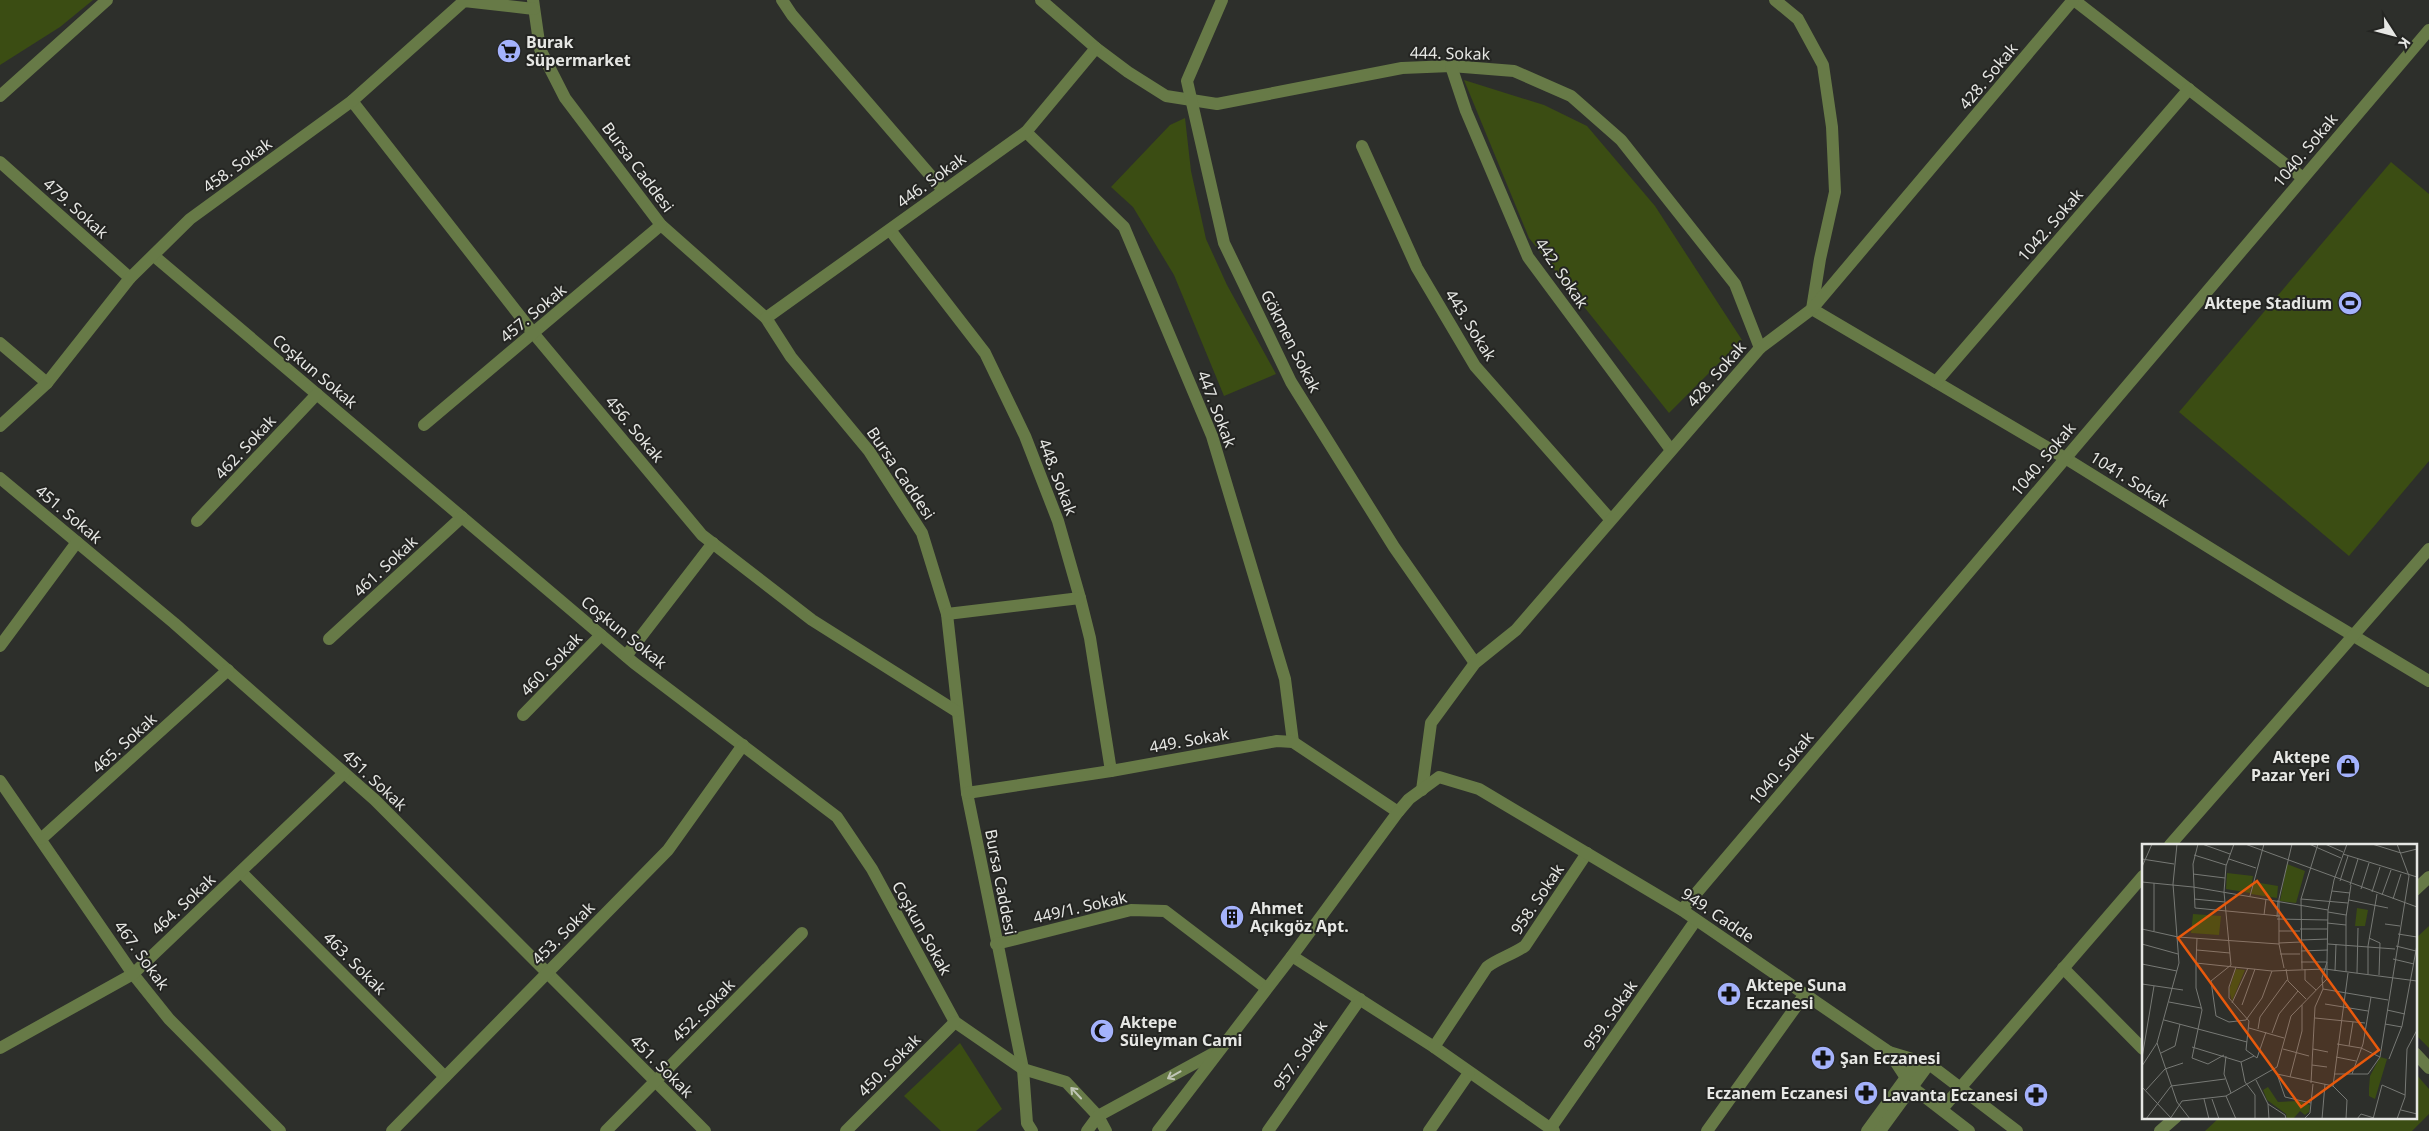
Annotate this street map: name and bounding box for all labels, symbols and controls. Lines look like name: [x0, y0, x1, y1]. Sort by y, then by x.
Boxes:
north arrow: [2369, 10, 2419, 60]
place label: Burak Süpermarket: [526, 31, 631, 71]
text: K: [2394, 34, 2415, 53]
supermarket icon: Burak Süpermarket: [496, 38, 522, 64]
street label: 428. Sokak: [1954, 38, 2023, 114]
street label: 444. Sokak: [1410, 41, 1491, 65]
street label: 1040. Sokak: [2268, 108, 2343, 191]
street label: Bursa Caddesi: [597, 118, 679, 216]
street label: 458. Sokak: [198, 132, 276, 198]
street label: 446. Sokak: [892, 147, 970, 213]
street label: 479. Sokak: [39, 173, 114, 243]
street label: 1042. Sokak: [2012, 184, 2088, 266]
street label: 442. Sokak: [1530, 234, 1594, 313]
street label: 457. Sokak: [495, 278, 571, 347]
street label: 443. Sokak: [1440, 285, 1502, 365]
street label: Gökmen Sokak: [1256, 286, 1327, 396]
sports icon: Aktepe Stadium: [2337, 290, 2363, 316]
place label: Aktepe Stadium: [2204, 292, 2332, 314]
street label: Coşkun Sokak: [268, 329, 362, 413]
street label: 428. Sokak: [1681, 336, 1751, 412]
street label: 447. Sokak: [1192, 368, 1242, 451]
street label: 456. Sokak: [601, 391, 670, 467]
street label: 462. Sokak: [210, 410, 281, 484]
street label: 1040. Sokak: [2006, 417, 2081, 500]
street label: Bursa Caddesi: [862, 422, 940, 524]
street label: 448. Sokak: [1033, 436, 1083, 519]
street label: 1041. Sokak: [2086, 446, 2174, 512]
street label: 451. Sokak: [31, 480, 107, 549]
street label: 461. Sokak: [348, 530, 422, 601]
street label: Coşkun Sokak: [576, 591, 672, 674]
street label: 460. Sokak: [515, 627, 587, 701]
street label: 465. Sokak: [87, 708, 162, 778]
street label: 449. Sokak: [1147, 722, 1231, 758]
street label: 1040. Sokak: [1744, 726, 1819, 809]
street label: 451. Sokak: [338, 745, 412, 816]
place label: Aktepe Pazar Yeri: [2251, 746, 2330, 786]
shop icon: Aktepe Pazar Yeri: [2335, 753, 2361, 779]
street label: Bursa Caddesi: [980, 827, 1022, 937]
inset map: [2142, 844, 2416, 1118]
street label: 958. Sokak: [1505, 859, 1569, 938]
street label: 464. Sokak: [146, 868, 220, 939]
street label: Coşkun Sokak: [887, 877, 957, 979]
street label: 949. Cadde: [1677, 882, 1759, 948]
street label: 449/1. Sokak: [1031, 885, 1129, 928]
street label: 453. Sokak: [527, 896, 600, 969]
place label: Ahmet Açıkgöz Apt.: [1250, 897, 1349, 937]
building icon: Ahmet Açıkgöz Apt.: [1219, 904, 1245, 930]
street label: 467. Sokak: [109, 916, 175, 994]
street label: 463. Sokak: [319, 927, 392, 1000]
street label: 452. Sokak: [667, 973, 740, 1046]
place label: Aktepe Suna Eczanesi: [1746, 974, 1847, 1014]
street label: 959. Sokak: [1578, 975, 1642, 1054]
pharmacy icon: Aktepe Suna Eczanesi: [1716, 981, 1742, 1007]
place label: Aktepe Süleyman Cami: [1120, 1011, 1242, 1051]
street label: 957. Sokak: [1268, 1015, 1332, 1094]
mosque icon: Aktepe Süleyman Cami: [1089, 1018, 1115, 1044]
street label: 450. Sokak: [853, 1028, 926, 1101]
street label: 451. Sokak: [626, 1030, 699, 1103]
pharmacy icon: Şan Eczanesi: [1810, 1045, 1836, 1071]
place label: Şan Eczanesi: [1840, 1047, 1940, 1069]
one-way arrow: [1167, 1070, 1182, 1080]
pharmacy icon: Eczanem Eczanesi: [1853, 1080, 1879, 1106]
place label: Eczanem Eczanesi: [1706, 1082, 1848, 1104]
pharmacy icon: Lavanta Eczanesi: [2023, 1082, 2049, 1108]
place label: Lavanta Eczanesi: [1882, 1084, 2018, 1106]
one-way arrow: [1070, 1087, 1082, 1099]

